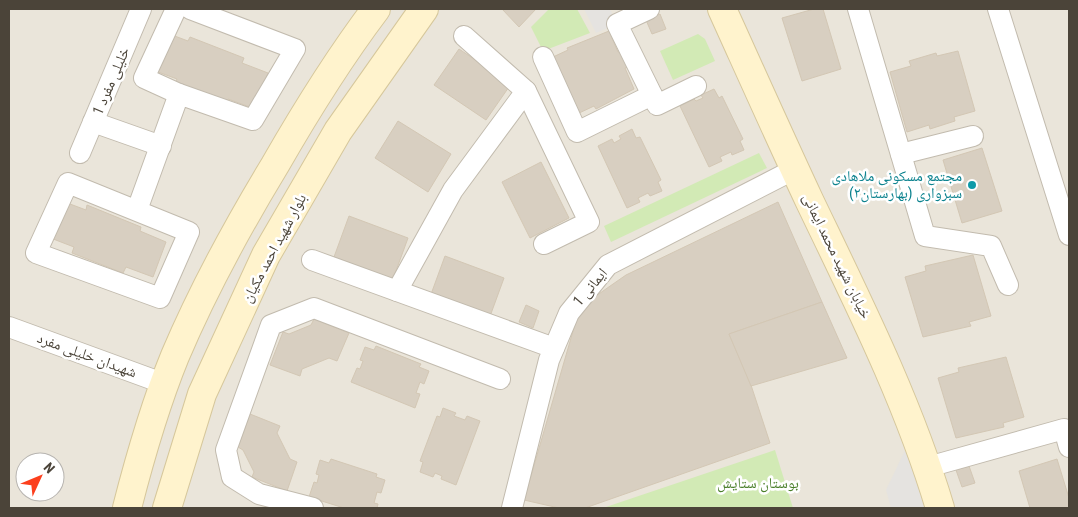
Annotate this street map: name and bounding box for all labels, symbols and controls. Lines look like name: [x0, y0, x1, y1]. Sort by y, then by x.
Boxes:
street label: خلیلی مفرد 1: [89, 44, 134, 118]
place label: مجتمع مسکونی ملاهادی سبزواری (بهارستان۲): [832, 167, 962, 203]
marker: مجتمع مسکونی ملاهادی سبزواری (بهارستان۲): [966, 179, 978, 191]
street label: بلوار شهید احمد مکیان: [238, 190, 311, 306]
street label: خیابان شهید محمد ایمانی: [798, 190, 875, 322]
street label: ایمانی 1: [569, 264, 612, 310]
street label: شهیدان خلیلی مفرد: [34, 329, 139, 382]
north arrow: [15, 452, 65, 502]
text: N: [41, 459, 58, 477]
park label: بوستان ستایش: [717, 474, 799, 493]

